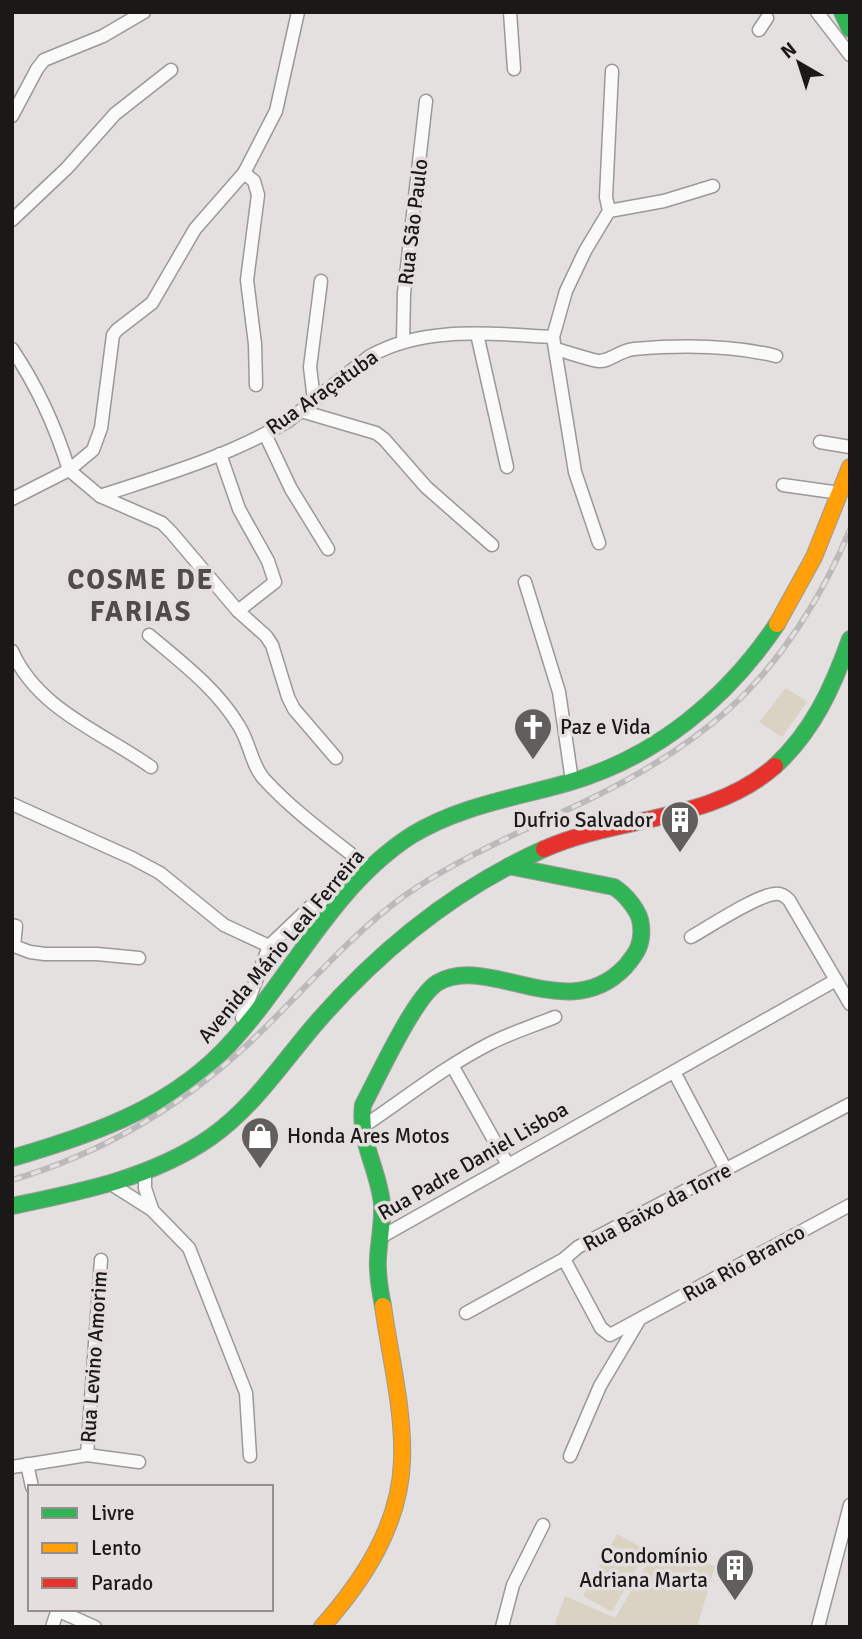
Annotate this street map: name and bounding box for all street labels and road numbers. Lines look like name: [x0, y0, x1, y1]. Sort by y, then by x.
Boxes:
street label: Rua São Paulo: [392, 157, 434, 287]
street label: Rua Araçatuba: [261, 344, 383, 440]
street label: Avenida Mário Leal Ferreira: [192, 844, 370, 1048]
street label: Rua Padre Daniel Lisboa: [373, 1096, 573, 1226]
street label: Rua Baixo da Torre: [578, 1157, 736, 1257]
street label: Rua Rio Branco: [678, 1219, 810, 1307]
street label: Rua Levino Amorim: [75, 1270, 113, 1444]

